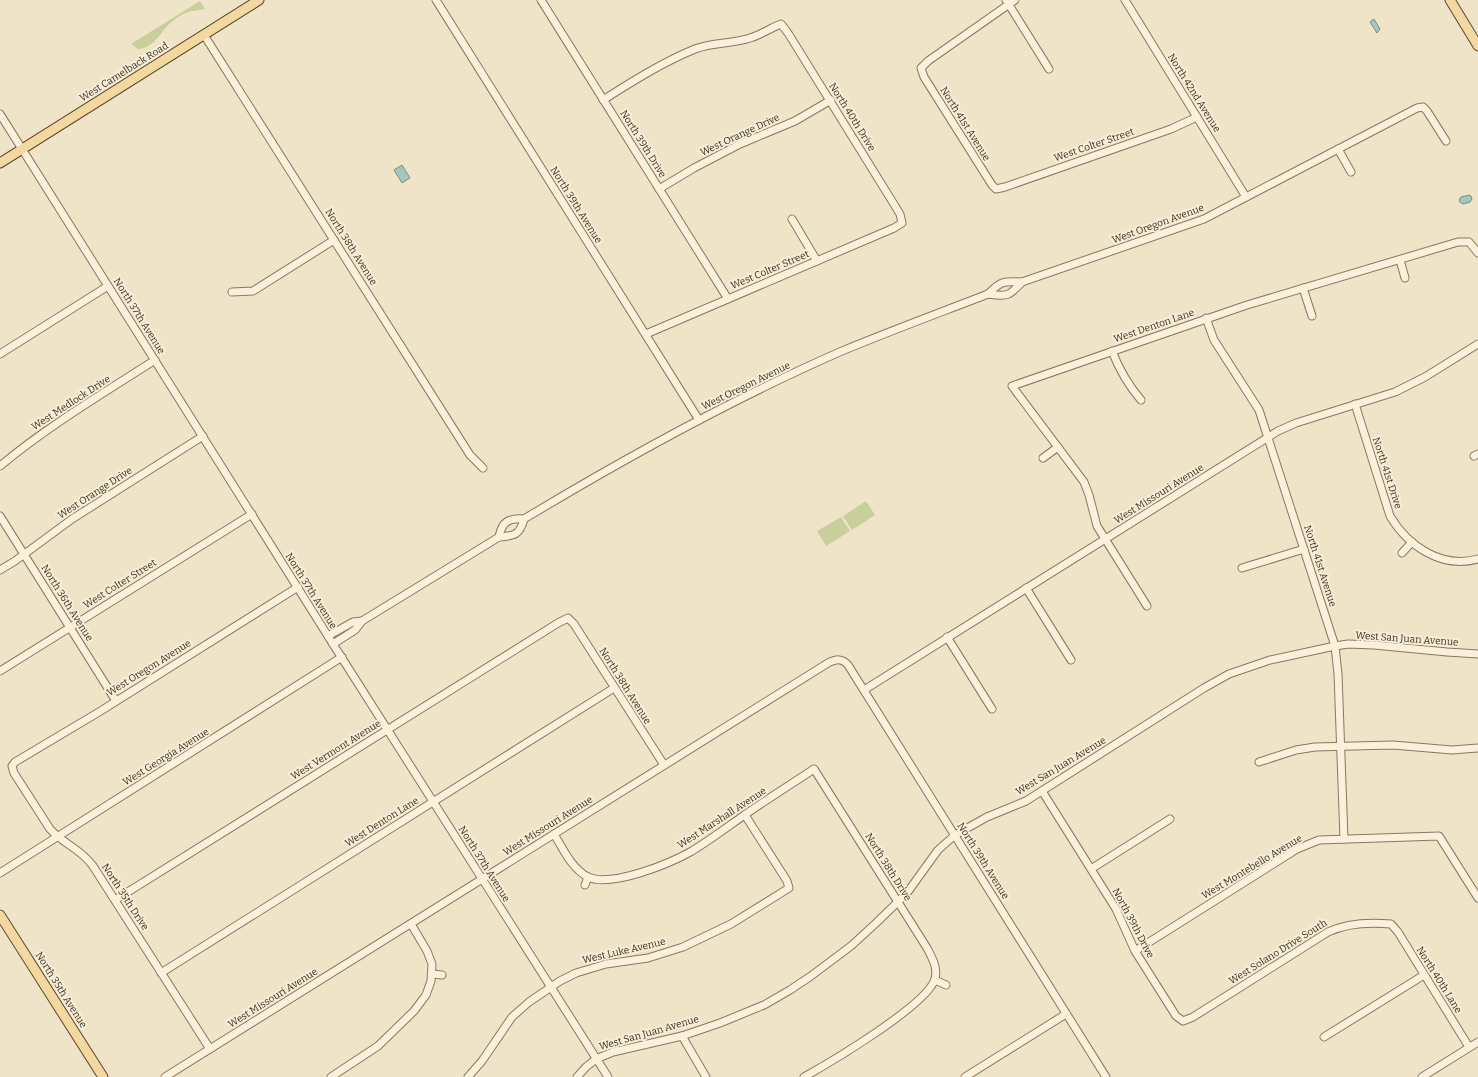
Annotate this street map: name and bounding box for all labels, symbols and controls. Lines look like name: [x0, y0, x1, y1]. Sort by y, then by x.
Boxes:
street label: West Camelback Road: [77, 40, 171, 104]
street label: North 42nd Avenue: [1165, 51, 1223, 135]
street label: North 40th Drive: [826, 81, 878, 153]
street label: North 41st Avenue: [937, 85, 993, 163]
street label: North 39th Drive: [617, 108, 669, 180]
street label: West Orange Drive: [698, 111, 782, 159]
street label: West Colter Street: [1052, 126, 1136, 164]
street label: North 39th Avenue: [548, 164, 604, 246]
street label: West Oregon Avenue: [1110, 202, 1206, 246]
street label: North 38th Avenue: [323, 206, 379, 288]
street label: West Colter Street: [729, 248, 811, 292]
street label: North 37th Avenue: [111, 276, 167, 356]
street label: West Denton Lane: [1112, 307, 1196, 345]
street label: West Oregon Avenue: [700, 359, 792, 413]
street label: West Medlock Drive: [29, 373, 113, 433]
street label: North 41st Drive: [1370, 436, 1404, 510]
street label: West Missouri Avenue: [1112, 462, 1206, 526]
street label: West Orange Drive: [56, 465, 134, 521]
street label: North 41st Avenue: [1301, 524, 1339, 608]
street label: North 37th Avenue: [283, 551, 339, 631]
street label: West Colter Street: [81, 557, 159, 611]
street label: North 36th Avenue: [39, 562, 95, 644]
street label: West San Juan Avenue: [1355, 629, 1459, 649]
street label: West Oregon Avenue: [105, 637, 193, 699]
street label: North 38th Avenue: [597, 645, 653, 727]
street label: West Vermont Avenue: [289, 717, 383, 783]
street label: West Georgia Avenue: [121, 726, 211, 788]
street label: West San Juan Avenue: [1014, 734, 1108, 798]
street label: West Marshall Avenue: [675, 785, 769, 851]
street label: West Missouri Avenue: [501, 794, 595, 858]
street label: West Denton Lane: [343, 795, 421, 849]
street label: North 39th Avenue: [955, 820, 1011, 902]
street label: North 37th Avenue: [456, 824, 512, 904]
street label: North 38th Drive: [862, 831, 914, 903]
street label: West Montebello Avenue: [1200, 832, 1304, 902]
street label: North 35th Drive: [99, 861, 151, 933]
street label: North 39th Drive: [1109, 886, 1157, 960]
street label: West Solano Drive South: [1227, 916, 1330, 987]
street label: West Luke Avenue: [581, 936, 667, 966]
street label: North 40th Lane: [1414, 944, 1464, 1016]
street label: North 35th Avenue: [33, 950, 89, 1030]
street label: West Missouri Avenue: [226, 966, 320, 1030]
street label: West San Juan Avenue: [598, 1013, 700, 1053]

